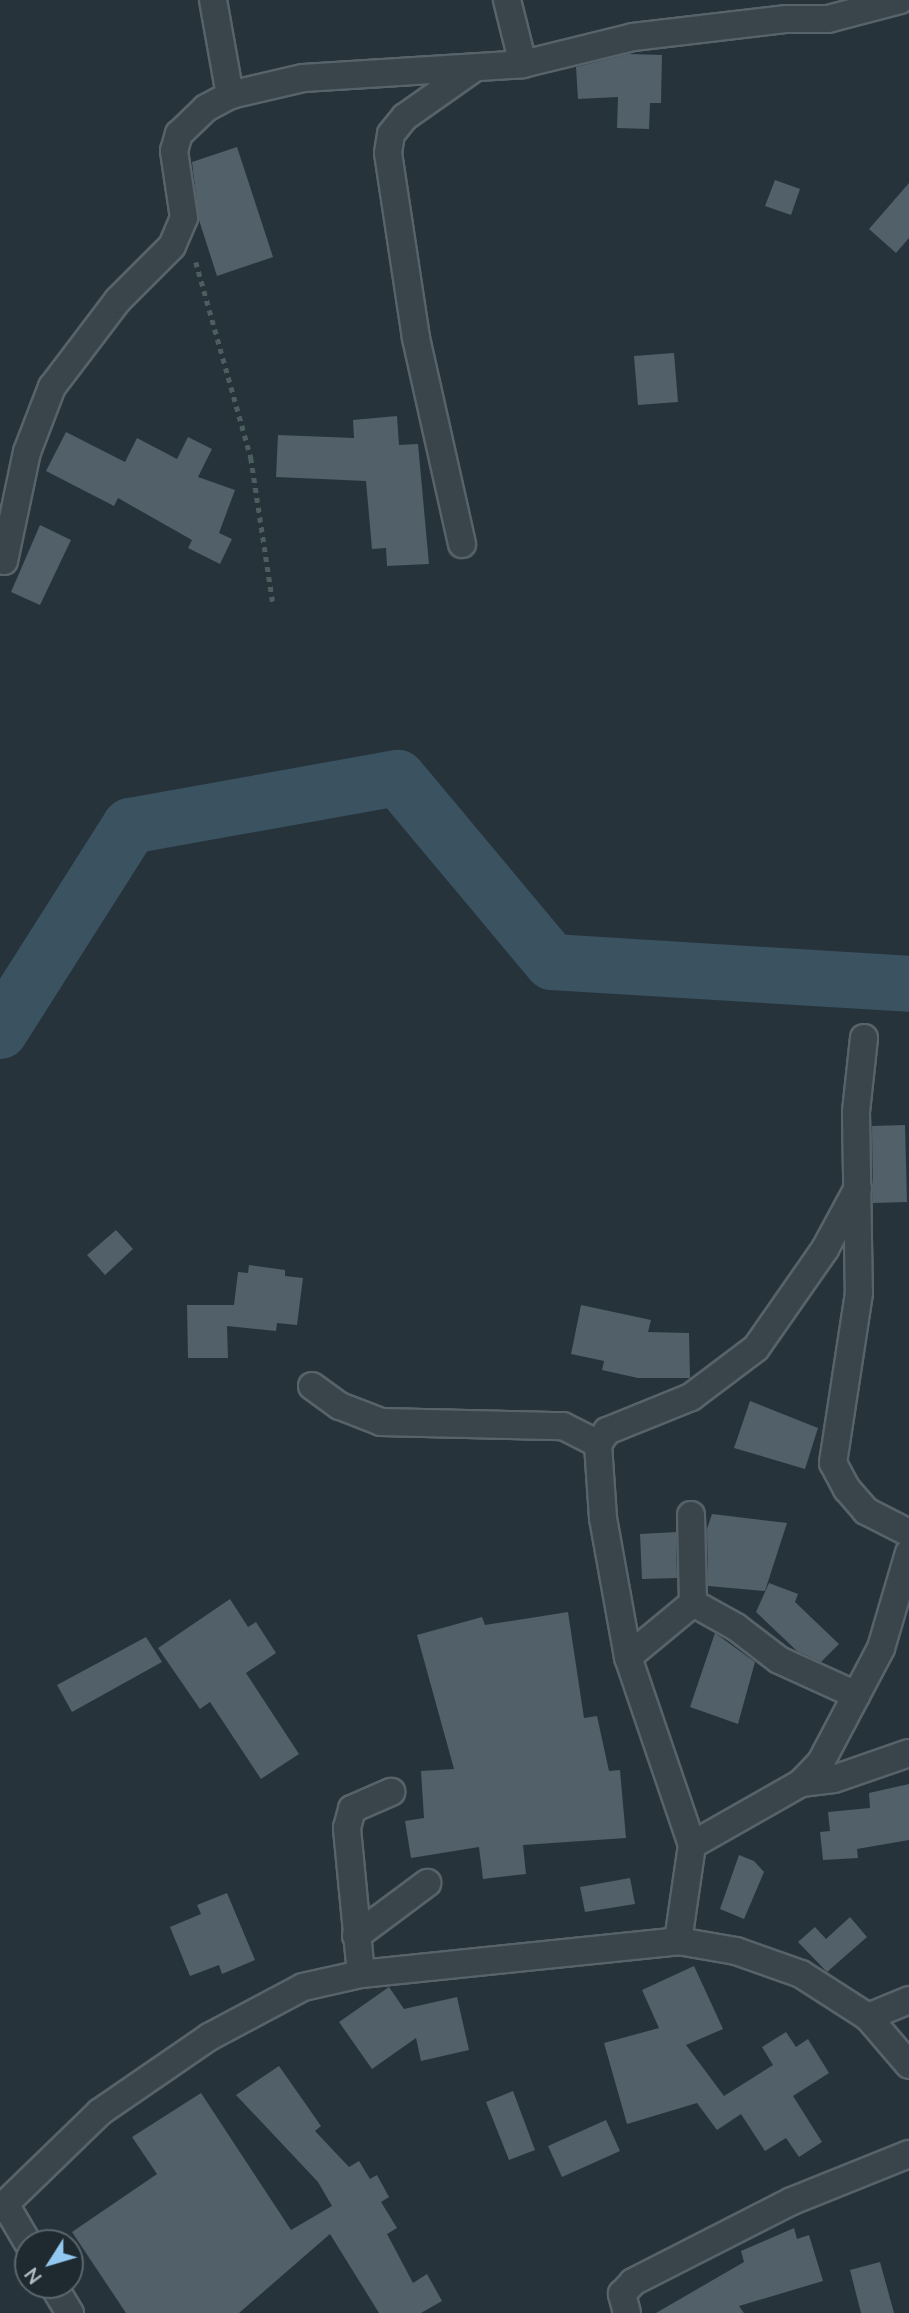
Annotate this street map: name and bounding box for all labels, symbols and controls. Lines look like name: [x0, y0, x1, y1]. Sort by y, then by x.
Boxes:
north arrow: [14, 2229, 84, 2299]
text: N: [19, 2262, 48, 2289]

